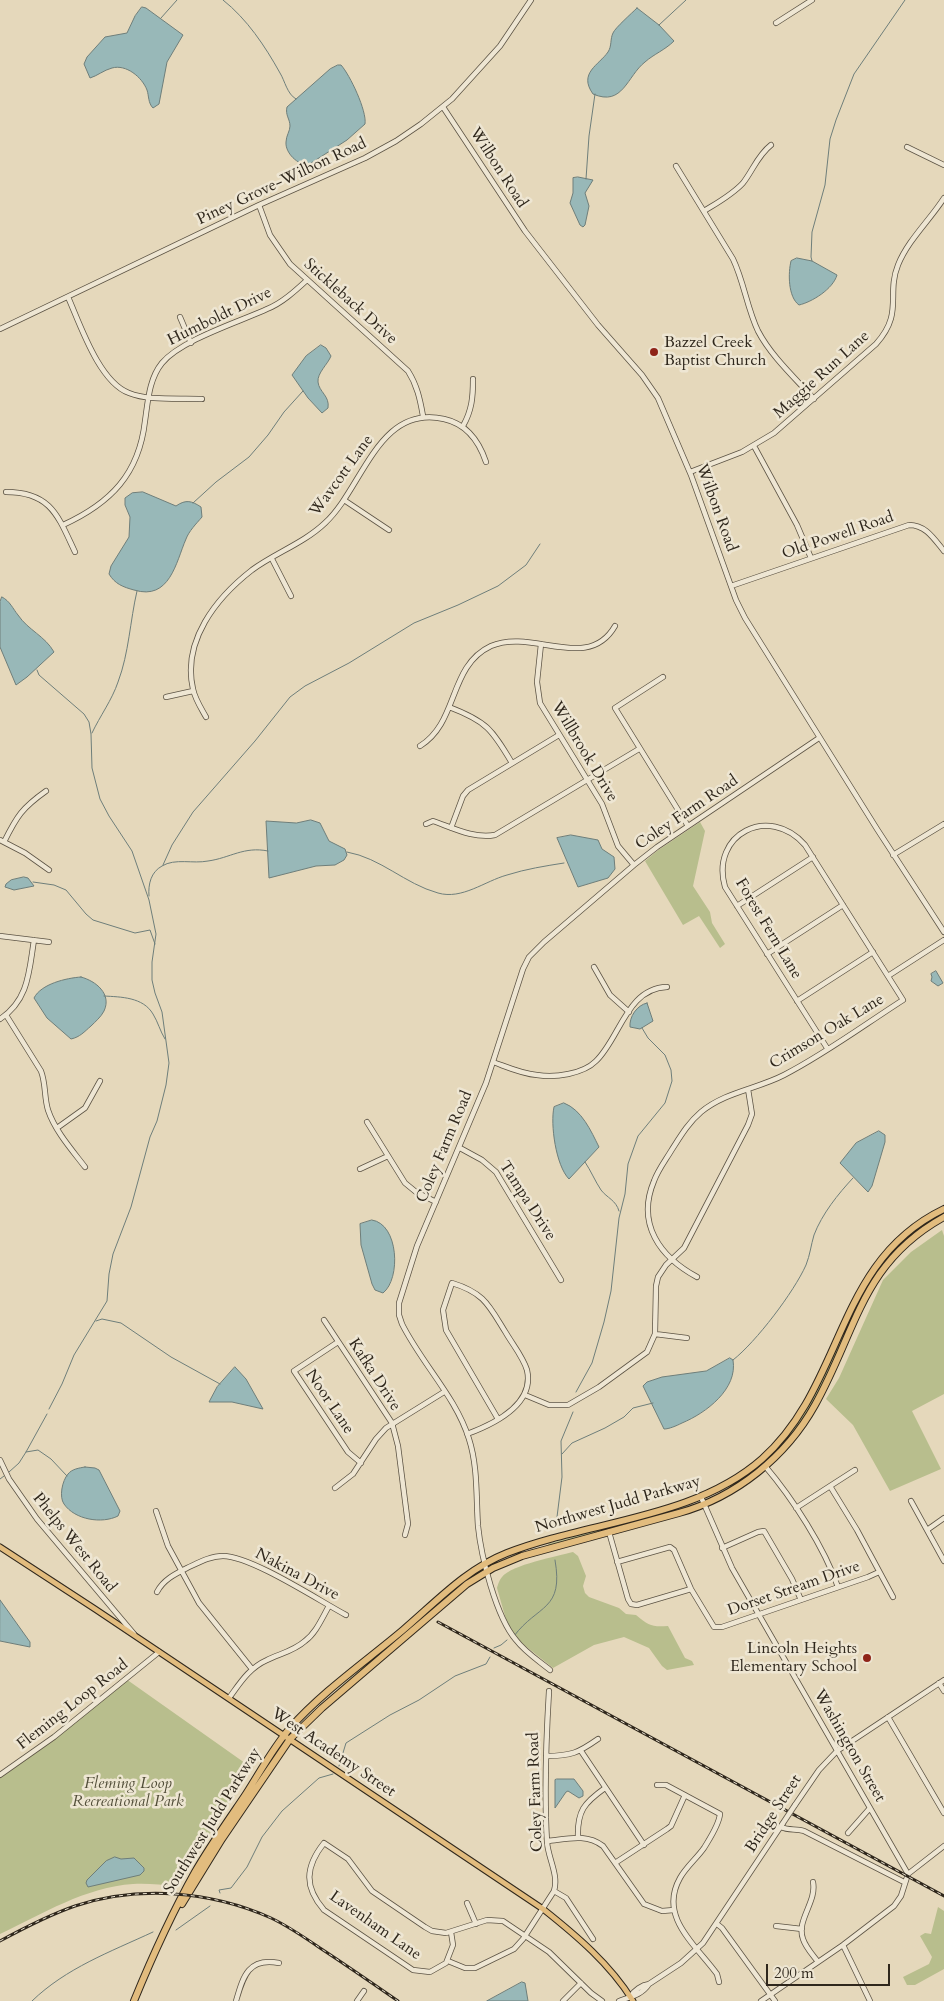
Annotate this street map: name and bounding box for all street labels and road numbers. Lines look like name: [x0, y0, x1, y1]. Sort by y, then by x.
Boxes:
street label: Wilbon Road: [465, 124, 531, 212]
street label: Piney Grove-Wilbon Road: [194, 134, 370, 230]
street label: Stickleback Drive: [299, 255, 401, 349]
street label: Humboldt Drive: [165, 283, 275, 351]
street label: Maggie Run Lane: [770, 327, 874, 423]
street label: Wavcott Lane: [306, 432, 378, 520]
street label: Wilbon Road: [691, 461, 741, 555]
street label: Old Powell Road: [780, 508, 896, 564]
street label: Willbrook Drive: [547, 698, 621, 806]
street label: Coley Farm Road: [632, 772, 742, 854]
street label: Forest Fern Lane: [730, 875, 806, 983]
street label: Crimson Oak Lane: [766, 990, 888, 1074]
street label: Coley Farm Road: [413, 1088, 477, 1206]
street label: Tampa Drive: [494, 1158, 560, 1244]
street label: Kafka Drive: [344, 1335, 404, 1415]
street label: Noor Lane: [300, 1366, 358, 1438]
street label: Northwest Judd Parkway: [533, 1472, 703, 1538]
street label: Phelps West Road: [28, 1489, 120, 1597]
street label: Nakina Drive: [252, 1545, 342, 1605]
street label: Dorset Stream Drive: [725, 1557, 863, 1621]
street label: Fleming Loop Road: [14, 1656, 132, 1754]
street label: Washington Street: [809, 1686, 889, 1806]
street label: West Academy Street: [267, 1704, 399, 1802]
street label: Coley Farm Road: [524, 1732, 548, 1852]
street label: Southwest Judd Parkway: [160, 1744, 266, 1898]
street label: Bridge Street: [742, 1772, 806, 1856]
street label: Lavenham Lane: [325, 1887, 425, 1965]

